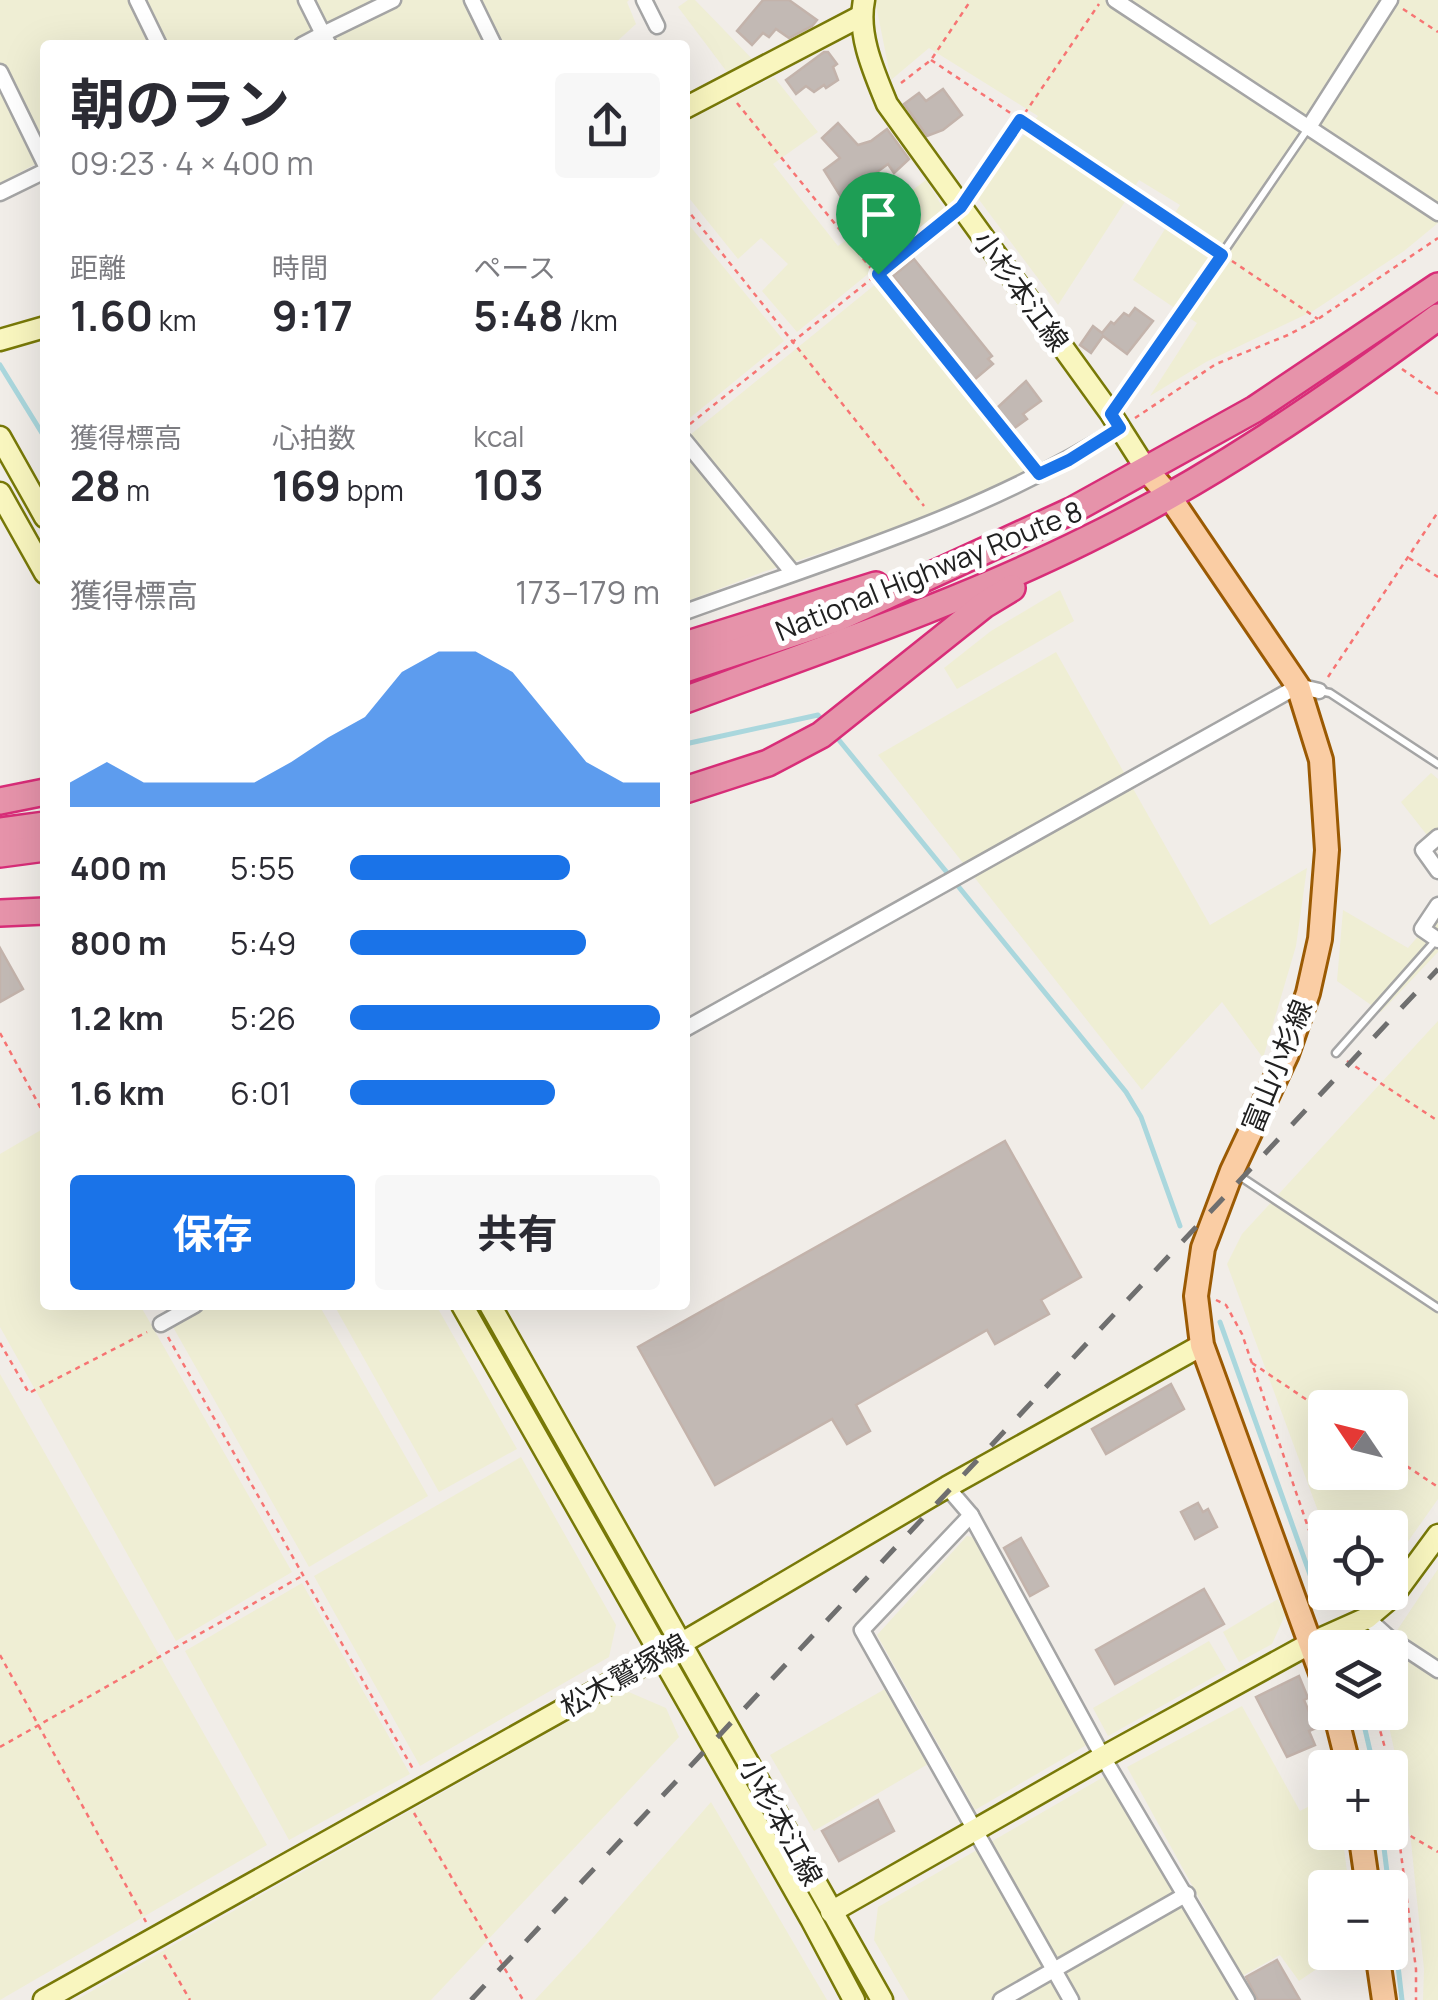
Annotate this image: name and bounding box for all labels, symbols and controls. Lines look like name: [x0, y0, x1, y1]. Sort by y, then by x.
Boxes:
text: 朝のラン: [70, 65, 290, 141]
button: share: [555, 73, 660, 178]
text: 09:23 · 4 × 400 m: [70, 141, 314, 185]
pin: [836, 172, 921, 275]
icon: arrive: [851, 187, 906, 242]
street label: 小杉本江線: [965, 223, 1078, 358]
text: 距離: [70, 248, 126, 286]
text: 時間: [272, 248, 328, 286]
text: ペース: [473, 248, 556, 286]
text: 1.60: [70, 286, 153, 344]
text: 9:17: [272, 286, 353, 344]
text: 5:48: [473, 286, 564, 344]
text: km: [153, 301, 196, 339]
text: /km: [564, 301, 618, 339]
text: kcal: [473, 417, 524, 455]
text: 獲得標高: [70, 418, 182, 456]
text: 心拍数: [272, 418, 356, 456]
text: 103: [473, 455, 544, 513]
text: 28: [70, 456, 121, 514]
text: 169: [272, 456, 341, 514]
text: m: [121, 471, 150, 509]
text: bpm: [341, 471, 404, 509]
street label: National Highway Route 8: [770, 491, 1088, 649]
text: 173–179 m: [515, 570, 660, 614]
text: 獲得標高: [70, 573, 198, 617]
text: 400 m: [70, 846, 167, 890]
text: 5:55: [230, 846, 295, 890]
text: 800 m: [70, 921, 167, 965]
text: 5:49: [230, 921, 296, 965]
street label: 富山小杉線: [1232, 994, 1320, 1138]
text: 1.2 km: [70, 996, 164, 1040]
text: 5:26: [230, 996, 296, 1040]
text: 1.6 km: [70, 1071, 165, 1115]
text: 6:01: [230, 1071, 291, 1115]
button: 保存: [70, 1175, 355, 1290]
button: 共有: [375, 1175, 660, 1290]
north arrow: [1308, 1390, 1408, 1490]
map controls: [1308, 1390, 1408, 1970]
button: locate: [1308, 1510, 1408, 1610]
street label: 松木鷲塚線: [553, 1624, 694, 1725]
button: layers: [1308, 1630, 1408, 1730]
button: +: [1308, 1750, 1408, 1850]
street label: 小杉本江線: [731, 1751, 832, 1892]
button: −: [1308, 1870, 1408, 1970]

